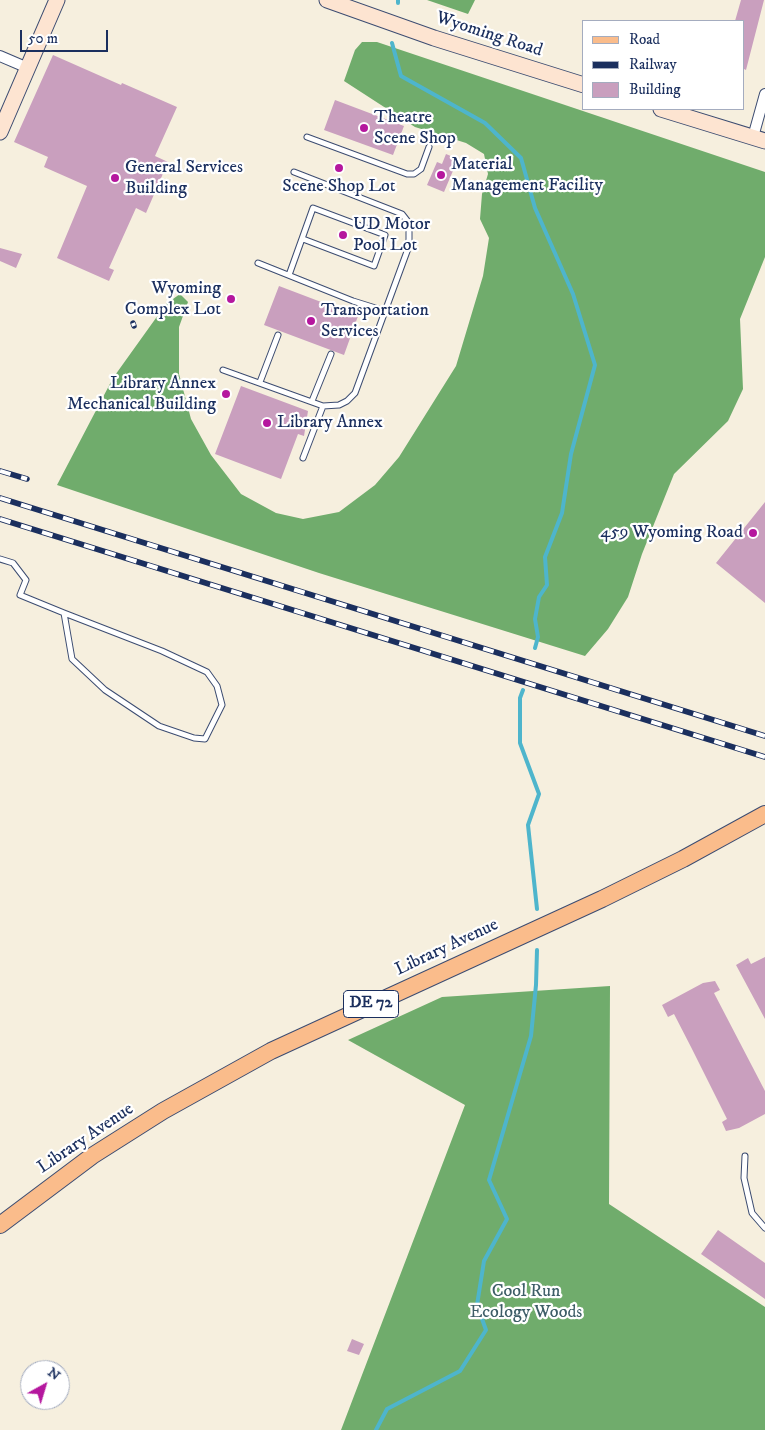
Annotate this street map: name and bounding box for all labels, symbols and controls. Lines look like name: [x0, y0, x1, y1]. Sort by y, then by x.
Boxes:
street label: Wyoming Road: [433, 8, 545, 62]
scale bar: [22, 20, 110, 52]
legend: [582, 20, 745, 110]
text: 50 m: [28, 29, 58, 48]
text: Road: [629, 30, 660, 49]
text: Railway: [629, 55, 677, 74]
text: Building: [629, 80, 681, 99]
place label: Theatre Scene Shop: [374, 107, 456, 150]
marker: Theatre Scene Shop: [358, 122, 370, 134]
place label: Material Management Facility: [451, 154, 603, 196]
place label: General Services Building: [125, 157, 243, 200]
marker: Scene Shop Lot: [333, 162, 345, 174]
marker: Material Management Facility: [435, 169, 447, 181]
marker: General Services Building: [109, 172, 121, 184]
place label: Scene Shop Lot: [282, 176, 396, 198]
place label: UD Motor Pool Lot: [353, 214, 430, 256]
marker: UD Motor Pool Lot: [337, 229, 349, 241]
place label: Wyoming Complex Lot: [125, 278, 221, 320]
marker: Wyoming Complex Lot: [225, 293, 237, 305]
place label: Transportation Services: [321, 300, 429, 342]
marker: Transportation Services: [305, 315, 317, 327]
place label: Library Annex Mechanical Building: [67, 373, 216, 416]
marker: Library Annex Mechanical Building: [220, 388, 232, 400]
place label: Library Annex: [277, 412, 383, 434]
marker: Library Annex: [261, 417, 273, 429]
place label: 459 Wyoming Road: [600, 522, 743, 544]
marker: 459 Wyoming Road: [747, 527, 759, 539]
street label: Library Avenue: [392, 915, 502, 981]
road number: DE 72: [344, 991, 398, 1018]
street label: Library Avenue: [34, 1099, 138, 1179]
park label: Cool Run Ecology Woods: [470, 1281, 582, 1324]
north arrow: [20, 1360, 70, 1410]
text: N: [44, 1364, 64, 1385]

